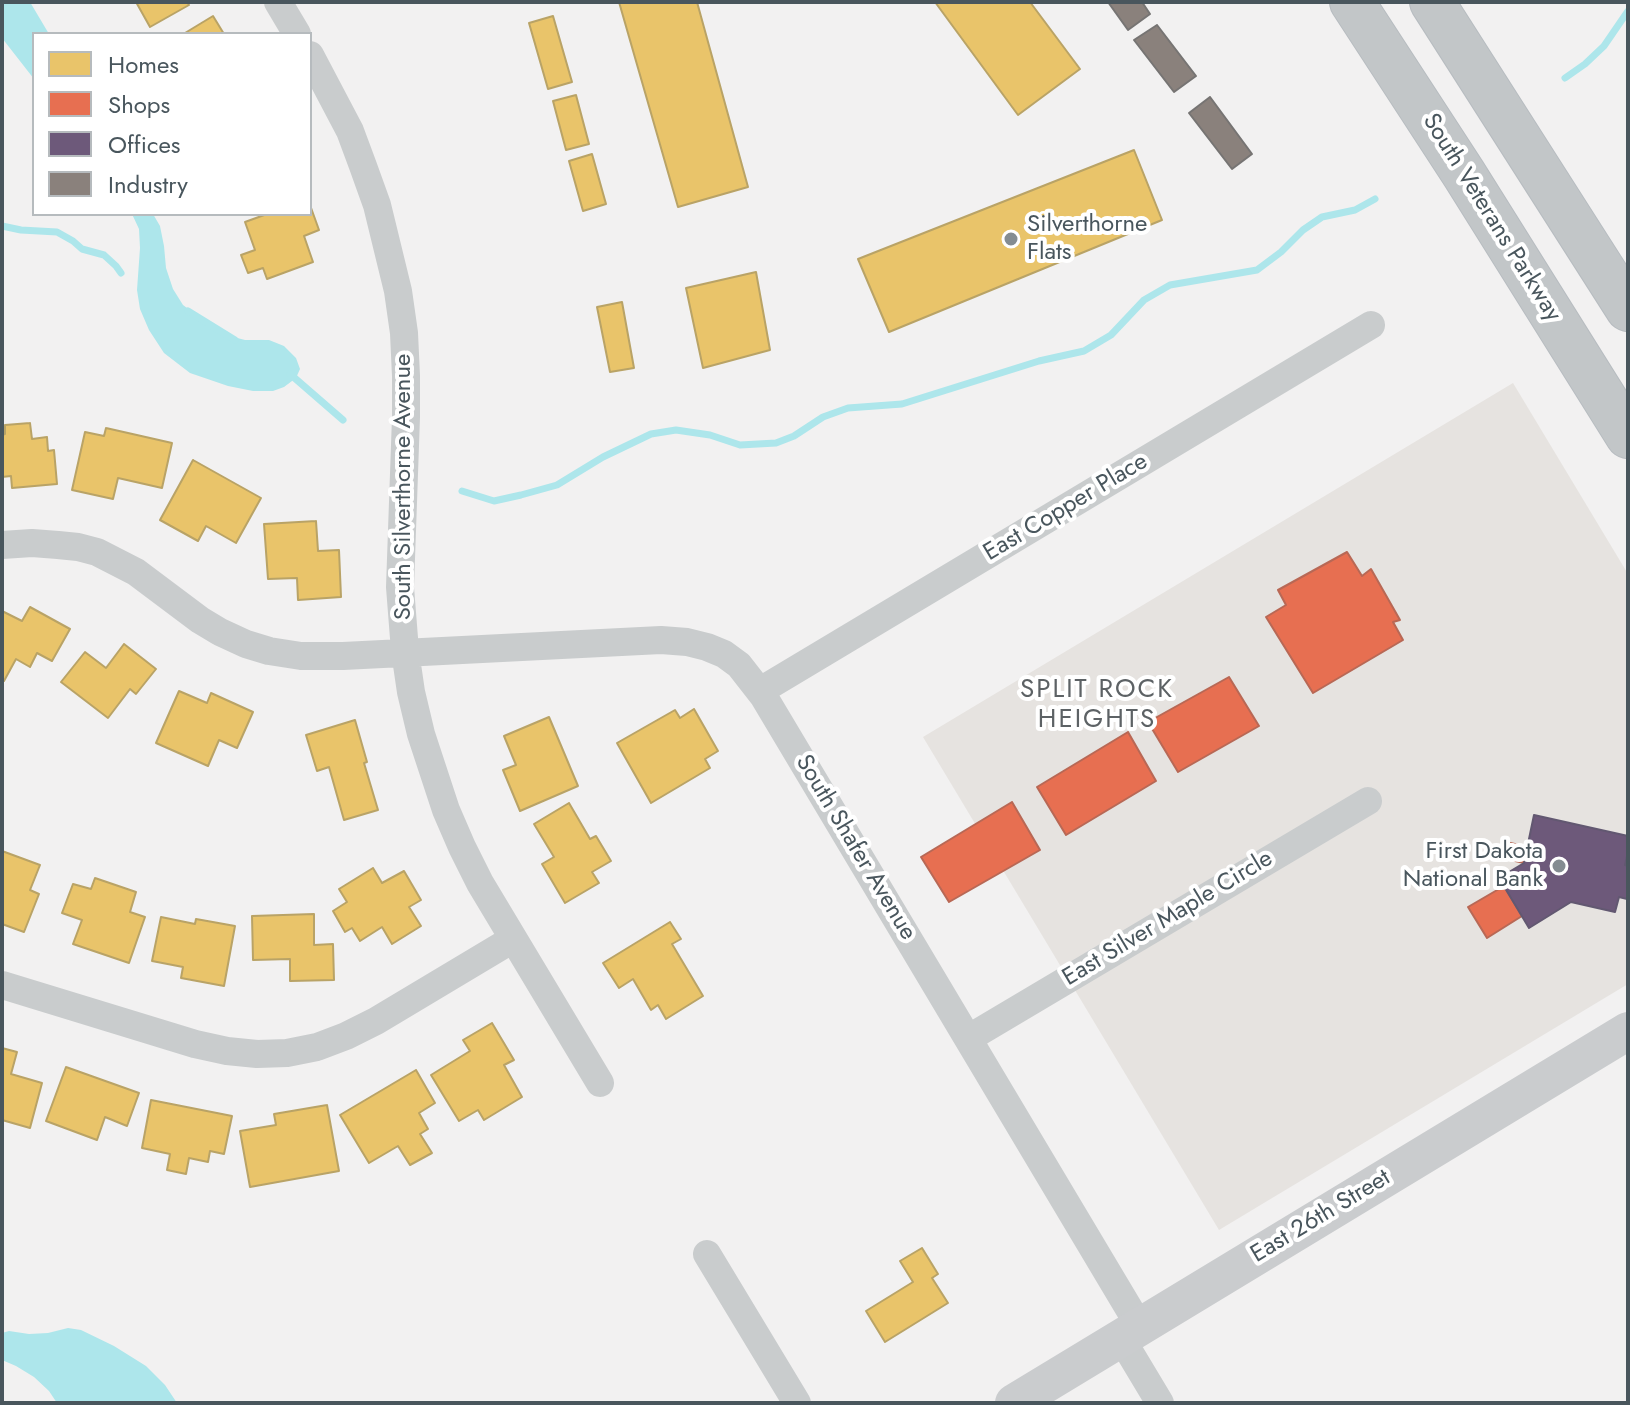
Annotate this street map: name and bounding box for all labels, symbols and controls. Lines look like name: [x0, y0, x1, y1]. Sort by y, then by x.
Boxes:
legend: [32, 32, 312, 216]
text: Homes: [108, 47, 179, 82]
text: Shops: [108, 87, 170, 122]
street label: South Veterans Parkway: [1415, 109, 1567, 327]
text: Offices: [108, 127, 180, 162]
text: Industry: [108, 167, 188, 202]
place label: Silverthorne Flats: [1027, 211, 1147, 267]
marker: Silverthorne Flats: [1002, 230, 1020, 248]
street label: South Silverthorne Avenue: [390, 354, 418, 620]
street label: East Copper Place: [979, 448, 1153, 568]
district label: SPLIT ROCK HEIGHTS: [1020, 675, 1174, 736]
street label: South Shafer Avenue: [788, 750, 922, 946]
place label: First Dakota National Bank: [1403, 838, 1543, 894]
street label: East Silver Maple Circle: [1058, 845, 1278, 993]
marker: First Dakota National Bank: [1550, 857, 1568, 875]
street label: East 26th Street: [1246, 1164, 1396, 1270]

